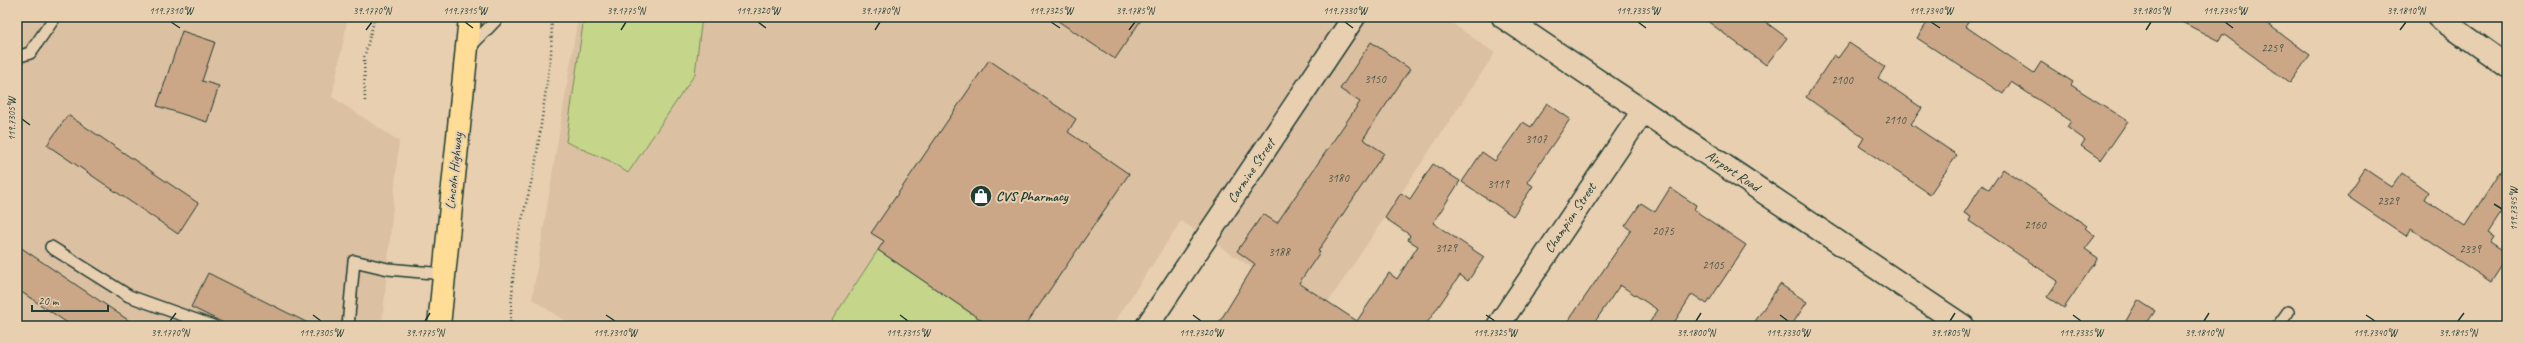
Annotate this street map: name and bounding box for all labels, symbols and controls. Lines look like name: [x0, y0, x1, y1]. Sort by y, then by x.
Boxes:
text: 119.7310°W: [149, 4, 195, 17]
text: 39.1770°N: [353, 4, 393, 17]
text: 119.7315°W: [443, 4, 489, 17]
text: 39.1775°N: [607, 4, 647, 17]
text: 119.7320°W: [736, 4, 782, 17]
text: 39.1780°N: [861, 4, 901, 17]
text: 119.7325°W: [1029, 4, 1075, 17]
text: 39.1785°N: [1116, 4, 1156, 17]
text: 119.7330°W: [1323, 4, 1369, 17]
text: 119.7335°W: [1616, 4, 1662, 17]
text: 119.7340°W: [1909, 4, 1955, 17]
text: 39.1805°N: [2132, 4, 2172, 17]
text: 119.7345°W: [2203, 4, 2249, 17]
text: 39.1810°N: [2387, 4, 2427, 17]
house number: 2259: [2261, 40, 2284, 56]
house number: 3150: [1364, 71, 1387, 87]
house number: 2100: [1831, 72, 1854, 88]
text: 119.7305°W: [5, 95, 18, 141]
house number: 2110: [1884, 112, 1907, 128]
street label: Lincoln Highway: [442, 131, 467, 210]
house number: 3107: [1525, 131, 1547, 147]
street label: Carmine Street: [1223, 134, 1280, 206]
street label: Airport Road: [1703, 147, 1765, 197]
house number: 3180: [1327, 170, 1350, 186]
house number: 3119: [1487, 176, 1510, 192]
street label: Champion Street: [1540, 179, 1600, 256]
shop icon: CVS Pharmacy: [968, 183, 994, 209]
text: 119.7345°W: [2507, 185, 2520, 231]
place label: CVS Pharmacy: [996, 188, 1069, 205]
house number: 2329: [2377, 193, 2400, 209]
house number: 2160: [2024, 217, 2047, 233]
house number: 2075: [1652, 223, 1674, 239]
house number: 3129: [1435, 240, 1458, 256]
house number: 2339: [2459, 241, 2482, 257]
house number: 3188: [1268, 244, 1291, 260]
house number: 2105: [1702, 257, 1724, 273]
scale bar: [32, 287, 108, 313]
text: 20 m: [38, 293, 60, 309]
text: 39.1770°N: [151, 326, 191, 339]
text: 119.7305°W: [299, 326, 345, 339]
text: 39.1775°N: [406, 326, 446, 339]
text: 119.7310°W: [593, 326, 639, 339]
text: 119.7315°W: [886, 326, 932, 339]
text: 119.7320°W: [1179, 326, 1225, 339]
text: 119.7325°W: [1473, 326, 1519, 339]
text: 39.1800°N: [1677, 326, 1717, 339]
text: 119.7330°W: [1766, 326, 1812, 339]
text: 39.1805°N: [1931, 326, 1971, 339]
text: 119.7335°W: [2059, 326, 2105, 339]
text: 39.1810°N: [2185, 326, 2225, 339]
text: 119.7340°W: [2353, 326, 2399, 339]
text: 39.1815°N: [2439, 326, 2479, 339]

